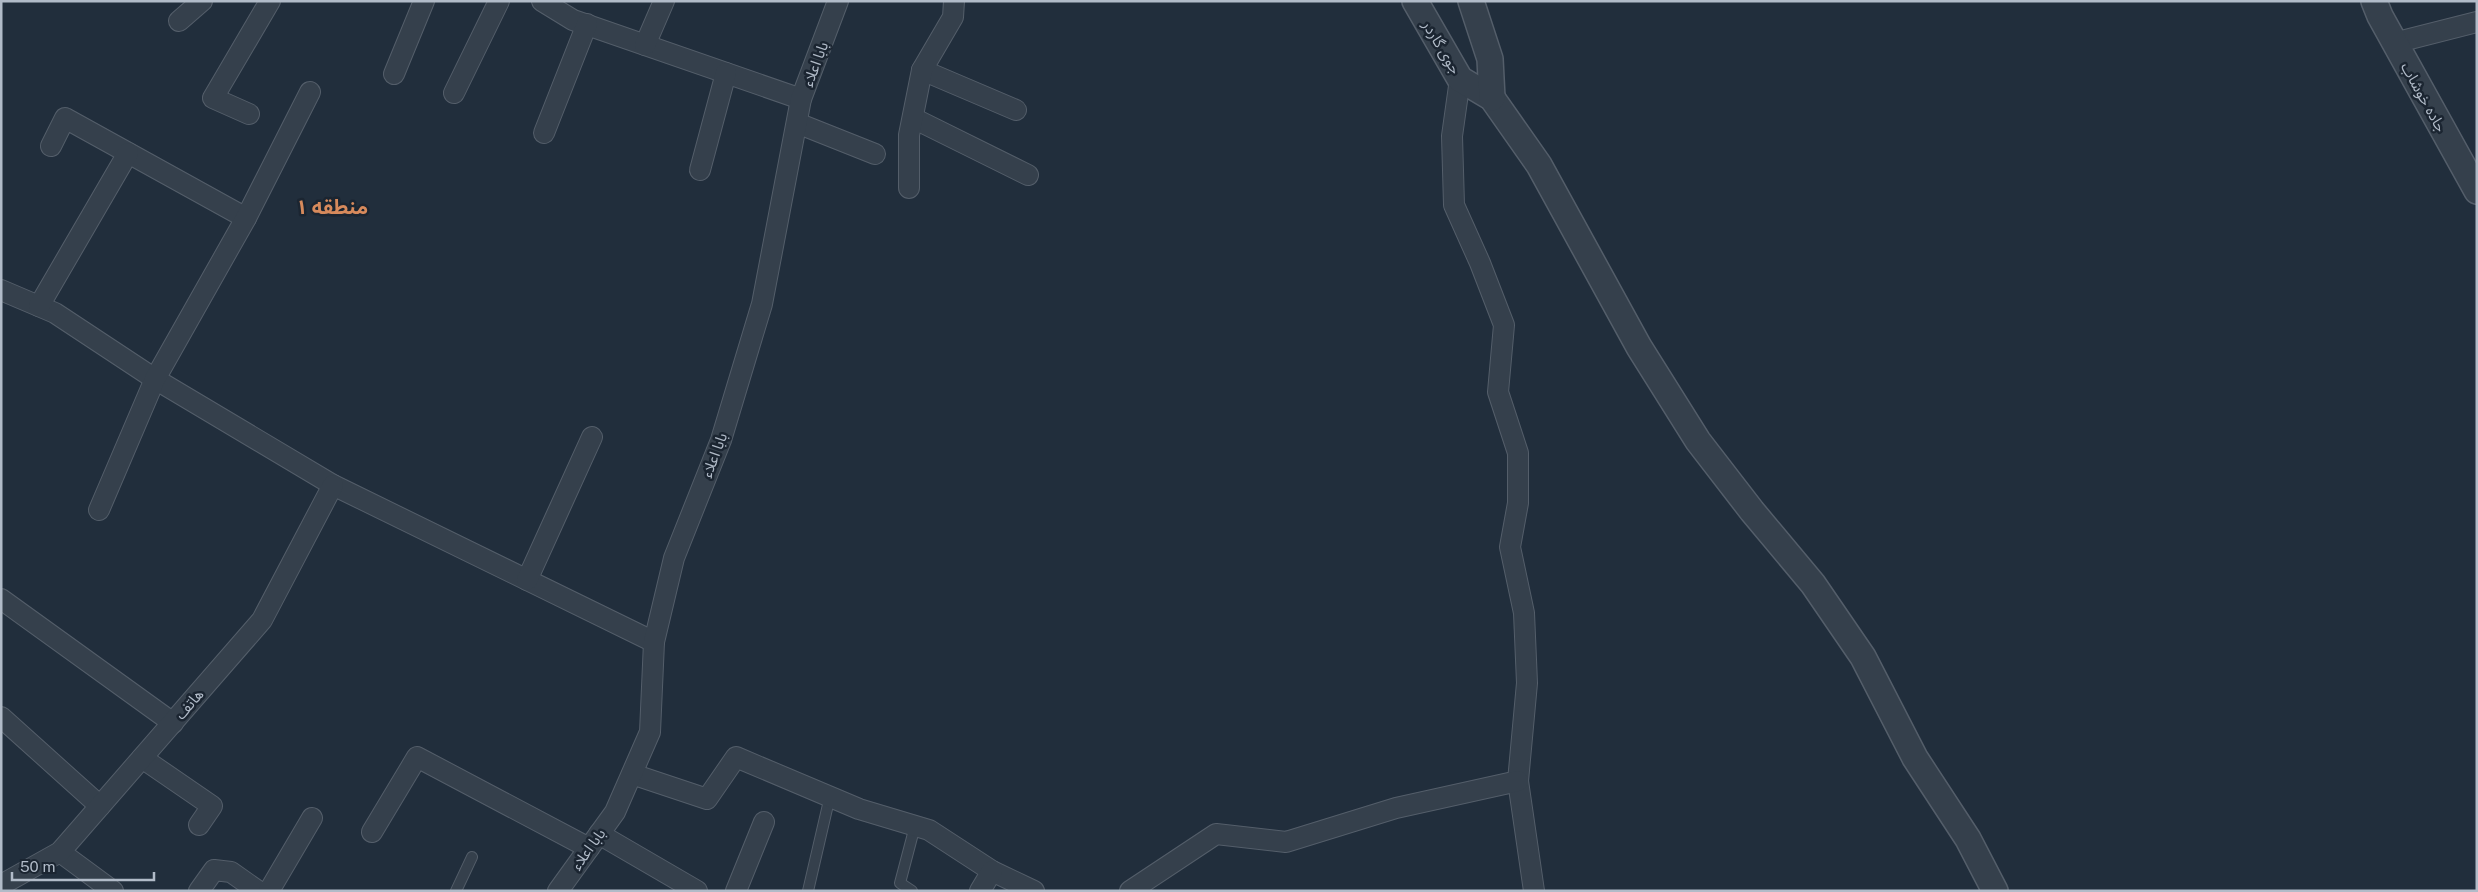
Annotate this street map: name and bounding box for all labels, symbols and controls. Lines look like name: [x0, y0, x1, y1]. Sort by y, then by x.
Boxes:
street label: جوی گاردر: [1418, 16, 1465, 77]
street label: بابا اعلاء: [799, 39, 831, 89]
street label: جاده خوشاب: [2397, 59, 2450, 135]
district label: منطقه ۱: [296, 195, 368, 219]
street label: بابا اعلاء: [698, 430, 730, 480]
street label: هاتف: [171, 686, 207, 722]
street label: بابا اعلاء: [567, 825, 609, 873]
scale bar: [12, 850, 155, 882]
text: 50 m: [20, 858, 55, 875]

